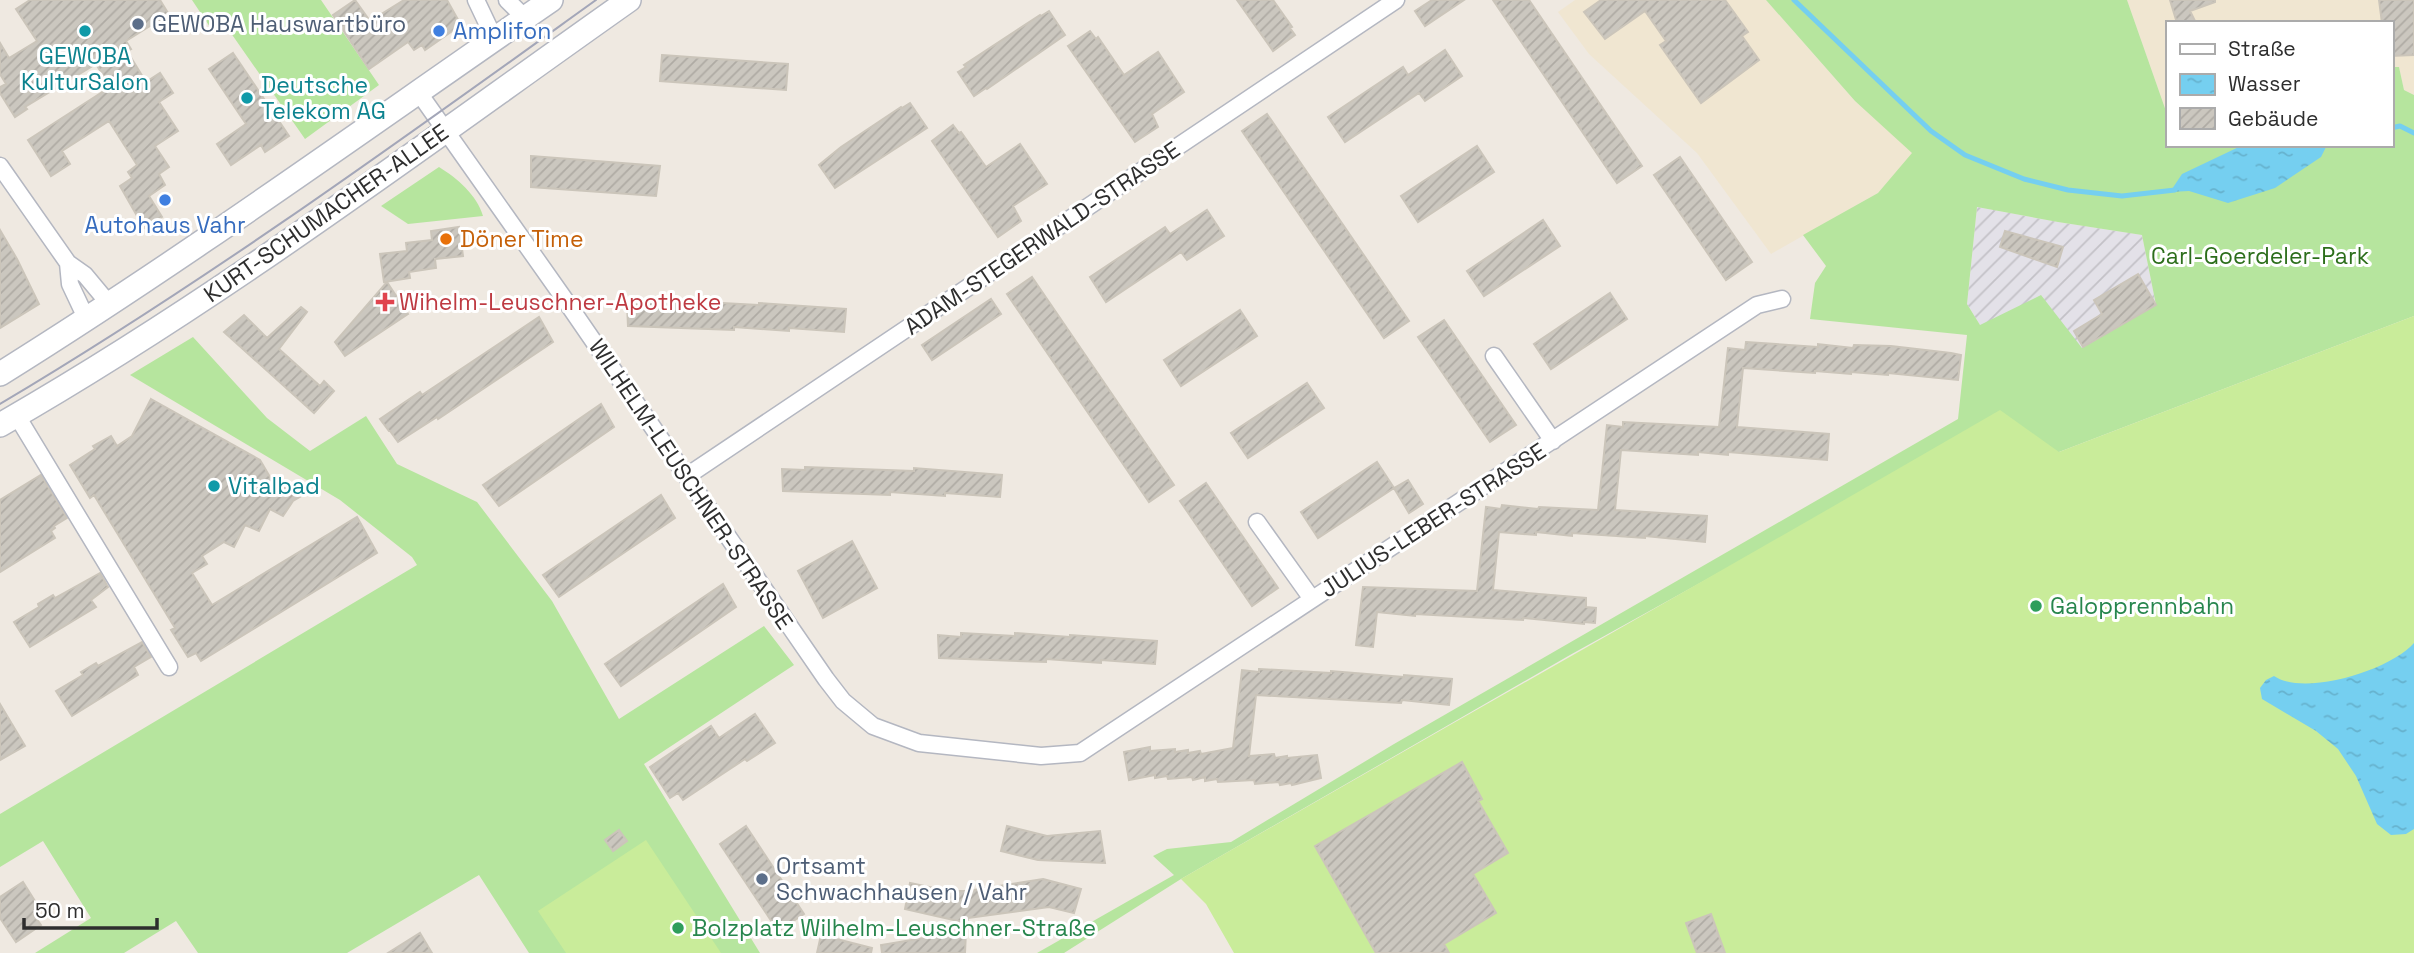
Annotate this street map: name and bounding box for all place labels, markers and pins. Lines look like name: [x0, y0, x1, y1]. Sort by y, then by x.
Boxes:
place label: GEWOBA Hauswartbüro: [152, 9, 406, 39]
marker: GEWOBA Hauswartbüro: [130, 16, 146, 32]
place label: Amplifon: [453, 16, 551, 46]
marker: GEWOBA KulturSalon: [77, 23, 93, 39]
marker: Amplifon: [431, 23, 447, 39]
place label: GEWOBA KulturSalon: [21, 41, 149, 97]
place label: Deutsche Telekom AG: [261, 70, 386, 126]
marker: Deutsche Telekom AG: [239, 90, 255, 106]
marker: Autohaus Vahr: [157, 192, 173, 208]
place label: Autohaus Vahr: [84, 210, 246, 240]
place label: Döner Time: [460, 224, 584, 254]
marker: Döner Time: [438, 231, 454, 247]
place label: Wihelm-Leuschner-Apotheke: [399, 287, 721, 317]
marker: Wihelm-Leuschner-Apotheke: [377, 294, 393, 310]
place label: Vitalbad: [228, 471, 320, 501]
marker: Vitalbad: [206, 478, 222, 494]
place label: Galopprennbahn: [2050, 591, 2234, 621]
marker: Galopprennbahn: [2028, 598, 2044, 614]
place label: Ortsamt Schwachhausen / Vahr: [776, 851, 1027, 907]
marker: Ortsamt Schwachhausen / Vahr: [754, 871, 770, 887]
place label: Bolzplatz Wilhelm-Leuschner-Straße: [692, 913, 1096, 943]
marker: Bolzplatz Wilhelm-Leuschner-Straße: [670, 920, 686, 936]

